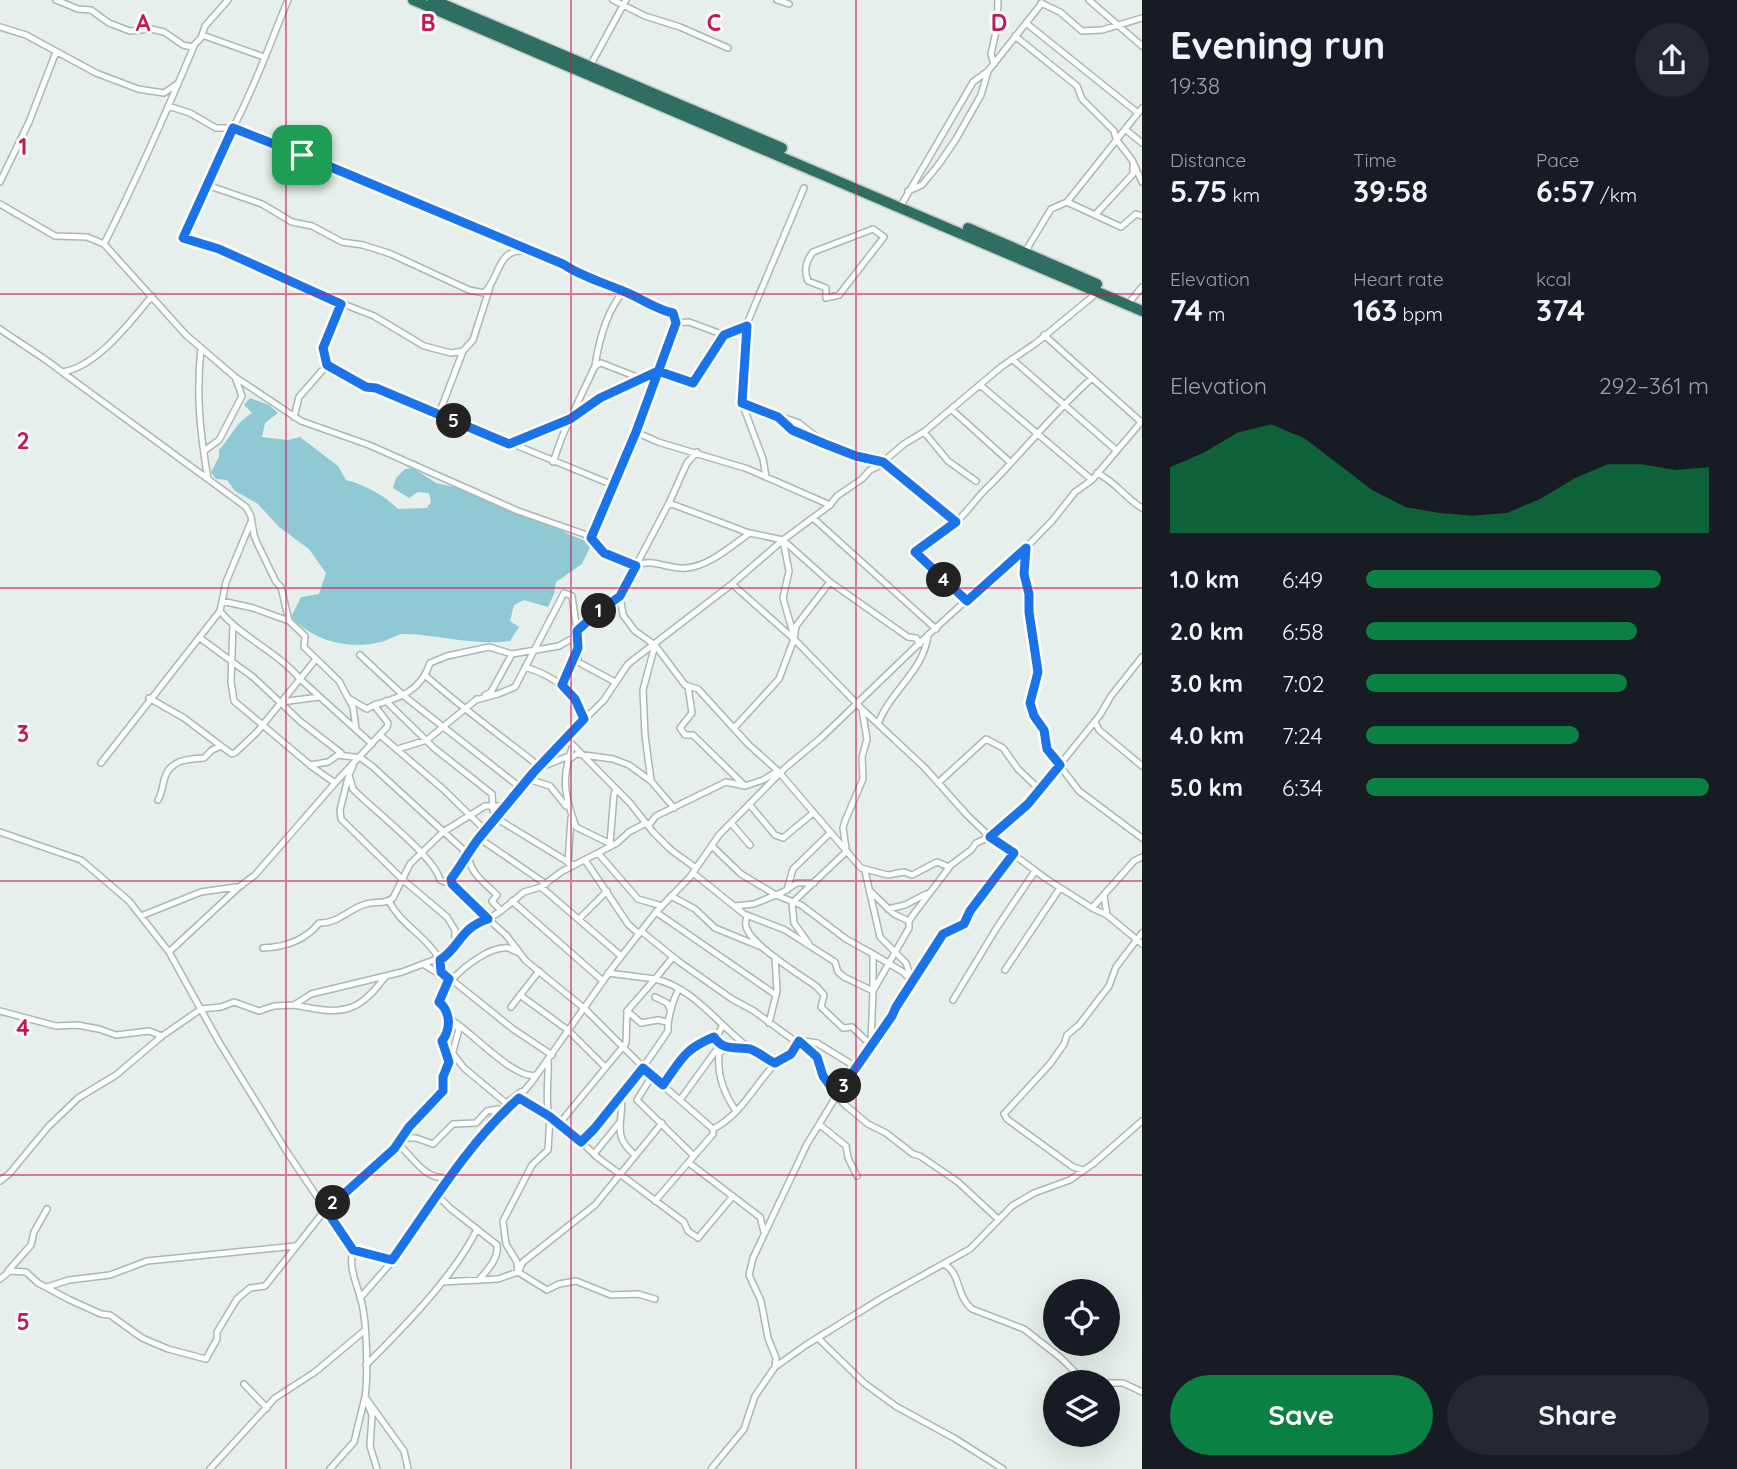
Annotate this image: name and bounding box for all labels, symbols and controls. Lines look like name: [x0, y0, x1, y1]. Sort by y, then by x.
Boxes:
text: A: [136, 8, 151, 37]
text: B: [420, 8, 436, 37]
text: C: [707, 8, 721, 37]
text: D: [991, 8, 1007, 37]
text: Evening run: [1170, 21, 1385, 69]
button: share: [1635, 23, 1709, 97]
text: 19:38: [1170, 71, 1220, 100]
pin: [272, 125, 332, 185]
text: 1: [19, 132, 27, 161]
icon: arrive: [283, 136, 321, 174]
text: Distance: [1170, 148, 1246, 172]
text: Time: [1353, 148, 1397, 172]
text: Pace: [1536, 148, 1579, 172]
text: 5.75: [1170, 172, 1227, 210]
text: 39:58: [1353, 172, 1428, 210]
text: 6:57: [1536, 172, 1595, 210]
text: km: [1227, 183, 1260, 207]
text: /km: [1595, 183, 1637, 207]
text: Elevation: [1170, 267, 1250, 291]
text: Heart rate: [1353, 267, 1444, 291]
text: kcal: [1536, 267, 1571, 291]
text: 74: [1170, 291, 1203, 329]
text: 163: [1353, 291, 1397, 329]
text: 374: [1536, 291, 1585, 329]
text: m: [1203, 302, 1225, 326]
text: bpm: [1397, 302, 1443, 326]
text: Elevation: [1170, 371, 1267, 400]
text: 292–361 m: [1599, 371, 1709, 400]
pin: 5: [436, 404, 472, 438]
text: 5: [448, 408, 459, 432]
text: 2: [16, 426, 30, 455]
pin: 4: [926, 562, 962, 598]
text: 1.0 km: [1170, 565, 1240, 594]
text: 6:49: [1282, 565, 1323, 594]
text: 4: [938, 567, 949, 591]
pin: 1: [582, 594, 616, 628]
text: 1: [595, 598, 602, 622]
text: 2.0 km: [1170, 617, 1244, 646]
text: 6:58: [1282, 617, 1324, 646]
text: 3.0 km: [1170, 669, 1243, 698]
text: 7:02: [1282, 669, 1325, 698]
text: 3: [17, 719, 29, 748]
text: 4.0 km: [1170, 721, 1244, 750]
text: 7:24: [1282, 721, 1323, 750]
text: 5.0 km: [1170, 773, 1243, 802]
text: 6:34: [1282, 773, 1323, 802]
text: 4: [16, 1013, 30, 1042]
pin: 3: [826, 1068, 862, 1104]
text: 3: [838, 1073, 849, 1097]
pin: 2: [316, 1186, 350, 1220]
text: 2: [327, 1190, 338, 1214]
map controls: [1043, 1279, 1120, 1447]
button: locate: [1043, 1279, 1120, 1356]
text: 5: [16, 1307, 30, 1336]
button: layers: [1043, 1370, 1120, 1447]
button: Save: [1170, 1375, 1433, 1455]
button: Share: [1447, 1375, 1709, 1455]

